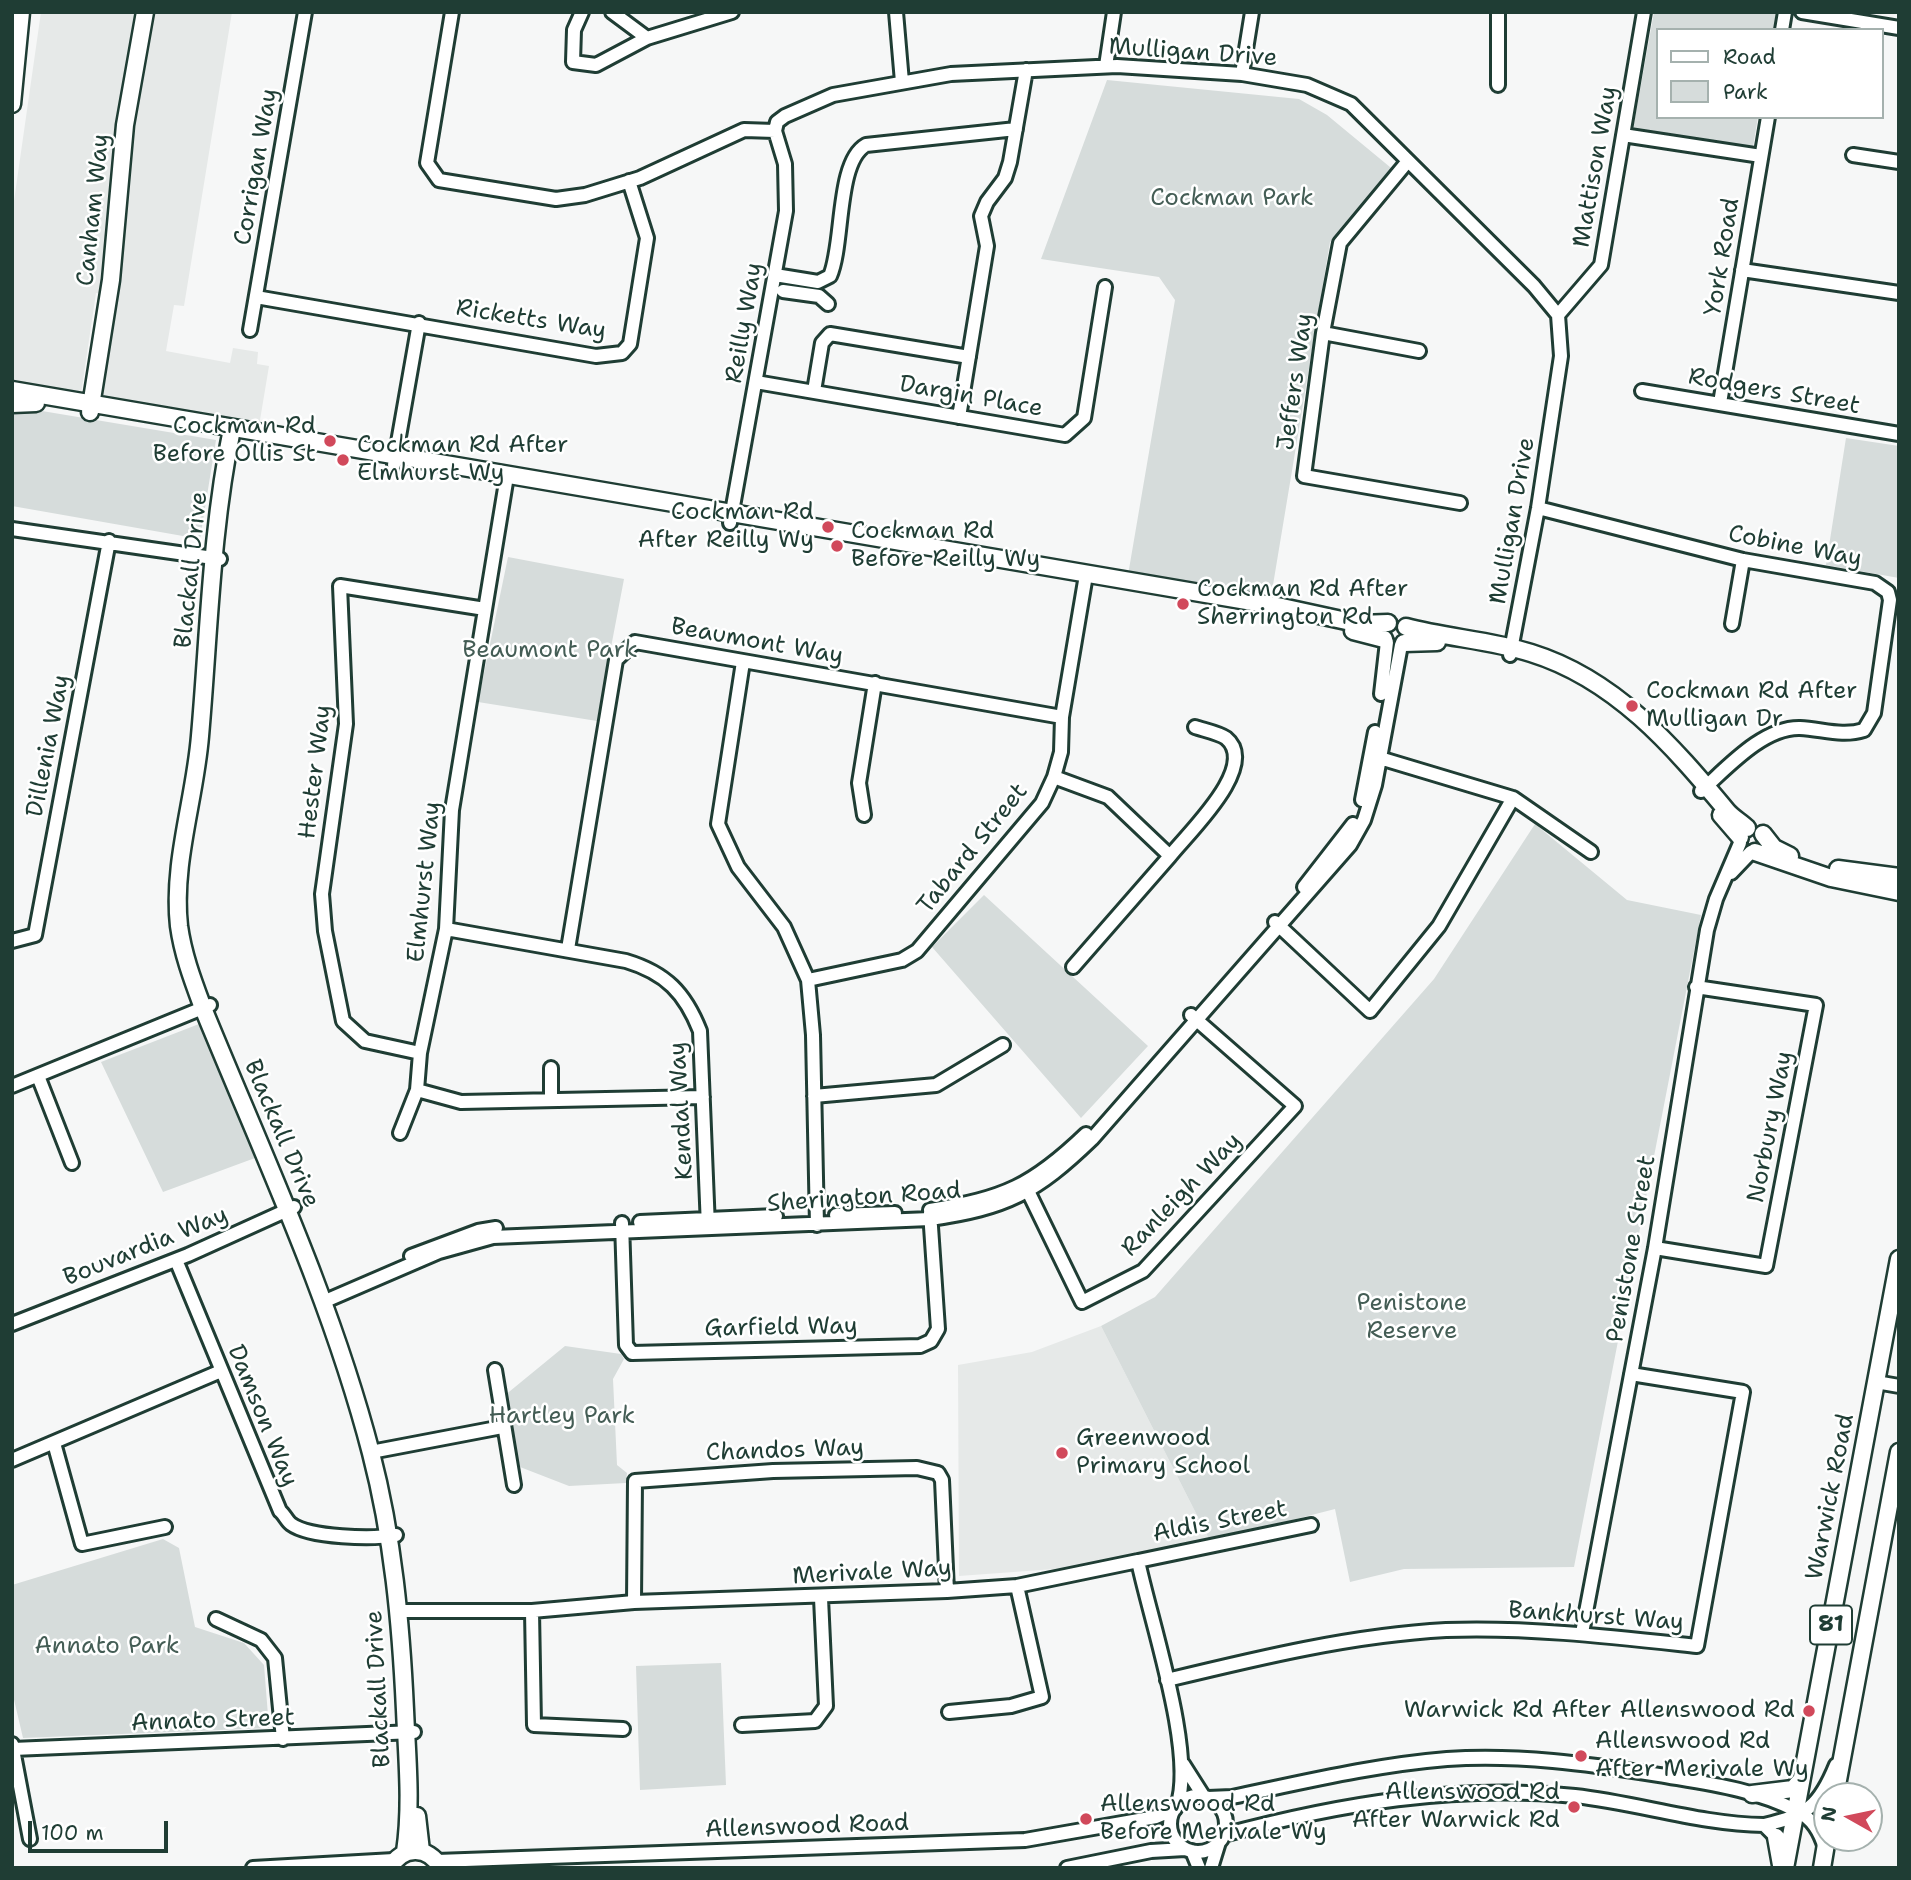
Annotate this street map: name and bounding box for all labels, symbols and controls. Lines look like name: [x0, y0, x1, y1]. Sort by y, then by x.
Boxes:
legend: [1656, 28, 1883, 119]
street label: Mulligan Drive: [1108, 33, 1278, 73]
text: Road: [1723, 43, 1776, 71]
text: Park: [1723, 78, 1768, 106]
street label: Mattison Way: [1568, 84, 1624, 250]
street label: Corrigan Way: [229, 86, 285, 248]
street label: Canham Way: [72, 132, 116, 288]
park label: Cockman Park: [1150, 185, 1314, 213]
street label: York Road: [1699, 196, 1747, 318]
street label: Reilly Way: [720, 260, 770, 386]
street label: Ricketts Way: [454, 294, 608, 346]
street label: Jeffers Way: [1272, 311, 1320, 453]
street label: Rodgers Street: [1686, 363, 1862, 421]
street label: Dargin Place: [897, 370, 1045, 424]
place label: Cockman Rd Before Ollis St: [153, 413, 316, 469]
place label: Cockman Rd After Elmhurst Wy: [357, 432, 568, 488]
marker: Cockman Rd Before Ollis St: [322, 433, 338, 449]
street label: Mulligan Drive: [1484, 435, 1542, 607]
marker: Cockman Rd After Elmhurst Wy: [335, 452, 351, 468]
street label: Blackall Drive: [169, 490, 215, 650]
place label: Cockman Rd After Reilly Wy: [638, 499, 814, 555]
place label: Cockman Rd Before Reilly Wy: [851, 518, 1040, 574]
marker: Cockman Rd After Reilly Wy: [820, 519, 836, 535]
street label: Cobine Way: [1726, 520, 1864, 574]
marker: Cockman Rd Before Reilly Wy: [829, 538, 845, 554]
place label: Cockman Rd After Sherrington Rd: [1197, 576, 1408, 632]
marker: Cockman Rd After Sherrington Rd: [1175, 596, 1191, 612]
street label: Beaumont Way: [669, 613, 845, 671]
park label: Beaumont Park: [462, 637, 638, 665]
street label: Dillenia Way: [21, 672, 77, 820]
place label: Cockman Rd After Mulligan Dr: [1646, 678, 1857, 734]
marker: Cockman Rd After Mulligan Dr: [1624, 698, 1640, 714]
street label: Hester Way: [293, 703, 339, 841]
street label: Tabard Street: [912, 778, 1034, 920]
street label: Elmhurst Way: [402, 800, 448, 964]
street label: Kendal Way: [664, 1041, 700, 1181]
street label: Norbury Way: [1742, 1049, 1800, 1205]
street label: Blackall Drive: [237, 1056, 325, 1212]
street label: Ranleigh Way: [1116, 1127, 1248, 1263]
street label: Penistone Street: [1601, 1153, 1663, 1345]
street label: Sherington Road: [766, 1177, 962, 1219]
street label: Bouvardia Way: [60, 1201, 232, 1293]
park label: Penistone Reserve: [1357, 1290, 1467, 1346]
street label: Garfield Way: [704, 1312, 858, 1344]
street label: Damson Way: [221, 1341, 303, 1491]
park label: Hartley Park: [489, 1403, 635, 1431]
street label: Warwick Road: [1801, 1411, 1861, 1583]
place label: Greenwood Primary School: [1076, 1425, 1250, 1481]
street label: Chandos Way: [705, 1434, 865, 1468]
marker: Greenwood Primary School: [1054, 1445, 1070, 1461]
street label: Aldis Street: [1150, 1495, 1290, 1549]
street label: Merivale Way: [792, 1554, 952, 1592]
street label: Bankhurst Way: [1507, 1596, 1685, 1638]
road number: 81: [1810, 1606, 1852, 1644]
street label: Blackall Drive: [360, 1610, 398, 1768]
park label: Annato Park: [34, 1633, 180, 1661]
place label: Warwick Rd After Allenswood Rd: [1404, 1697, 1795, 1725]
marker: Warwick Rd After Allenswood Rd: [1801, 1703, 1817, 1719]
street label: Annato Street: [130, 1704, 296, 1738]
place label: Allenswood Rd After Merivale Wy: [1595, 1728, 1809, 1784]
marker: Allenswood Rd After Merivale Wy: [1573, 1748, 1589, 1764]
place label: Allenswood Rd After Warwick Rd: [1352, 1779, 1560, 1835]
north arrow: [1813, 1782, 1883, 1852]
place label: Allenswood Rd Before Merivale Wy: [1100, 1791, 1327, 1847]
marker: Allenswood Rd After Warwick Rd: [1566, 1799, 1582, 1815]
text: N: [1815, 1805, 1842, 1823]
scale bar: [32, 1806, 172, 1850]
street label: Allenswood Road: [704, 1809, 910, 1845]
marker: Allenswood Rd Before Merivale Wy: [1078, 1811, 1094, 1827]
text: 100 m: [41, 1819, 104, 1847]

